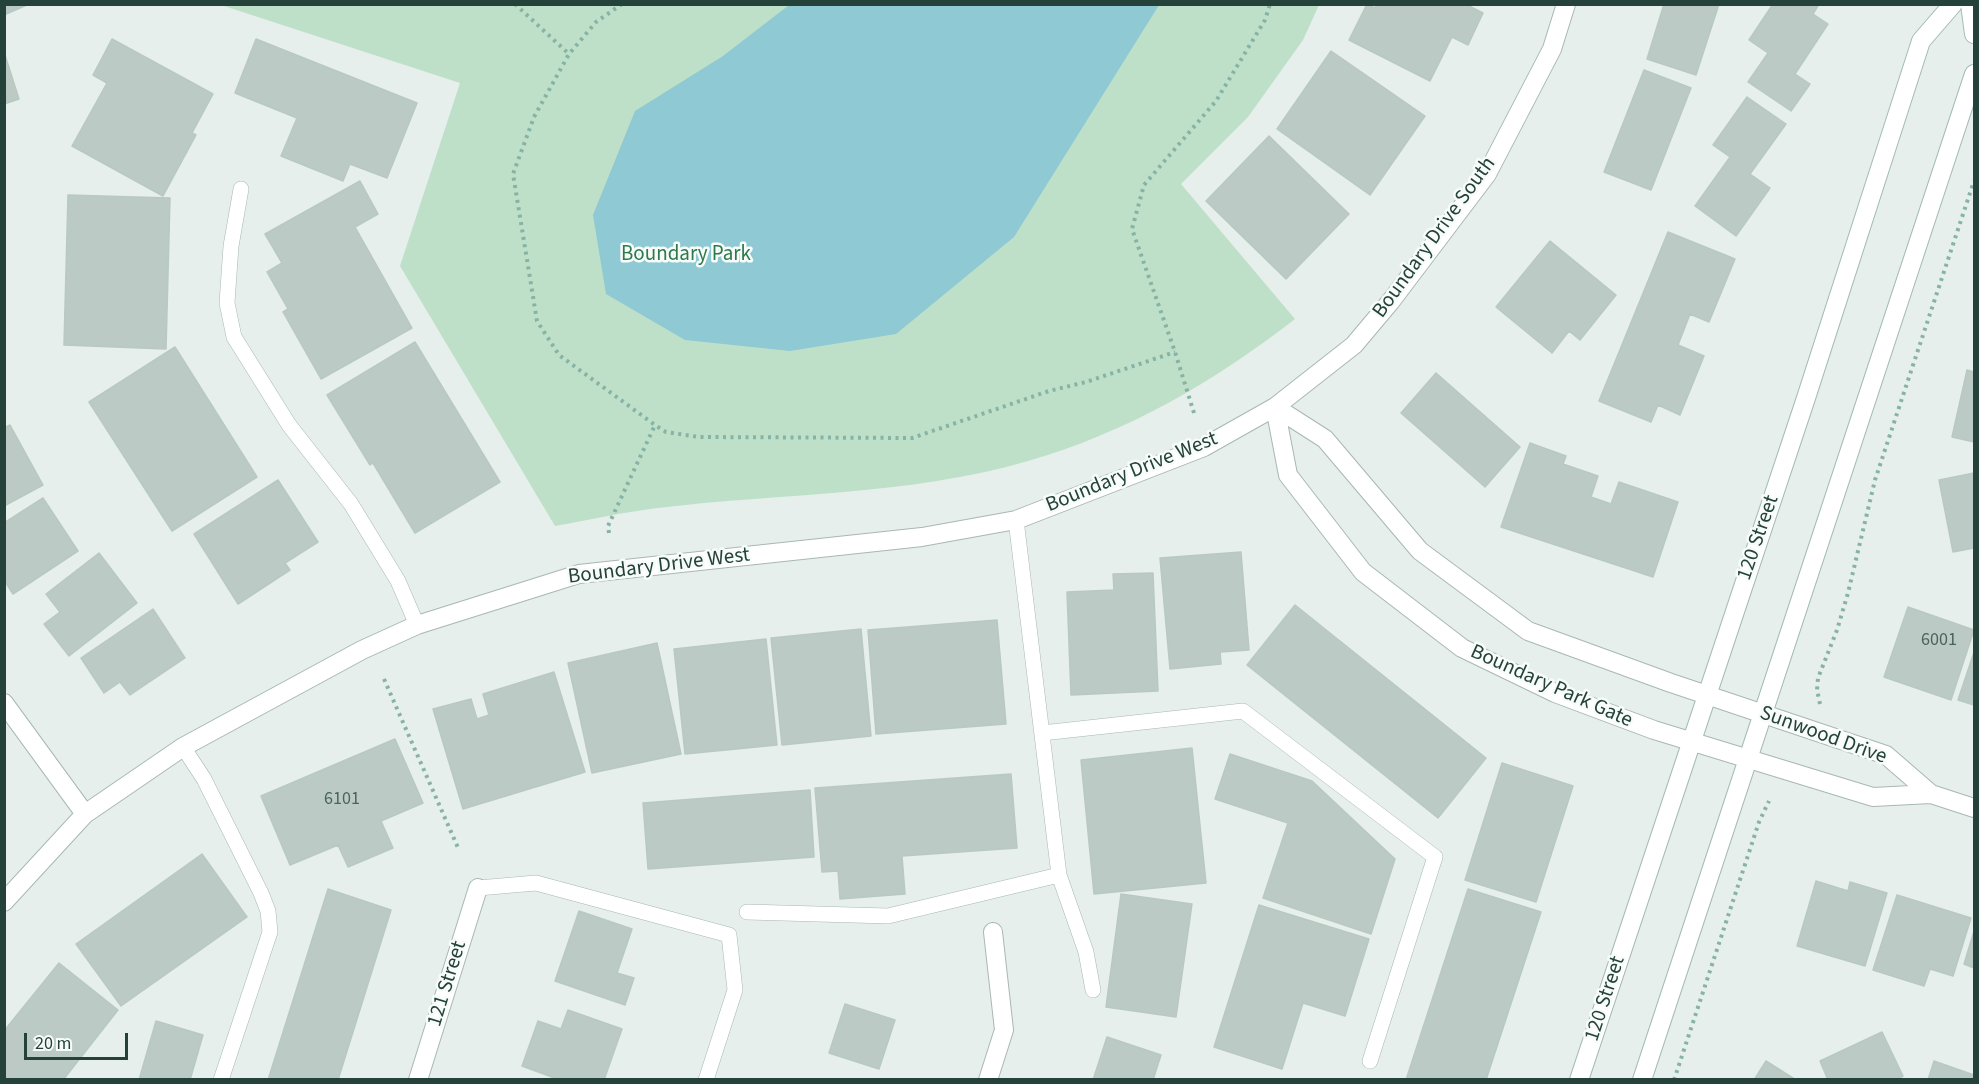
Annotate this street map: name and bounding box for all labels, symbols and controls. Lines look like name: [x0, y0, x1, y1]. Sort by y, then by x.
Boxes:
street label: Boundary Drive South: [1368, 153, 1502, 323]
park label: Boundary Park: [621, 242, 751, 268]
street label: Boundary Drive West: [1043, 427, 1221, 519]
street label: 120 Street: [1733, 492, 1785, 584]
street label: Boundary Drive West: [567, 543, 751, 591]
house number: 6001: [1921, 630, 1957, 652]
street label: Boundary Park Gate: [1466, 640, 1636, 734]
street label: Sunwood Drive: [1756, 701, 1890, 771]
house number: 6101: [324, 789, 360, 811]
street label: 121 Street: [423, 938, 473, 1030]
street label: 120 Street: [1580, 953, 1632, 1045]
scale bar: [27, 1021, 130, 1059]
text: 20 m: [35, 1031, 71, 1056]

